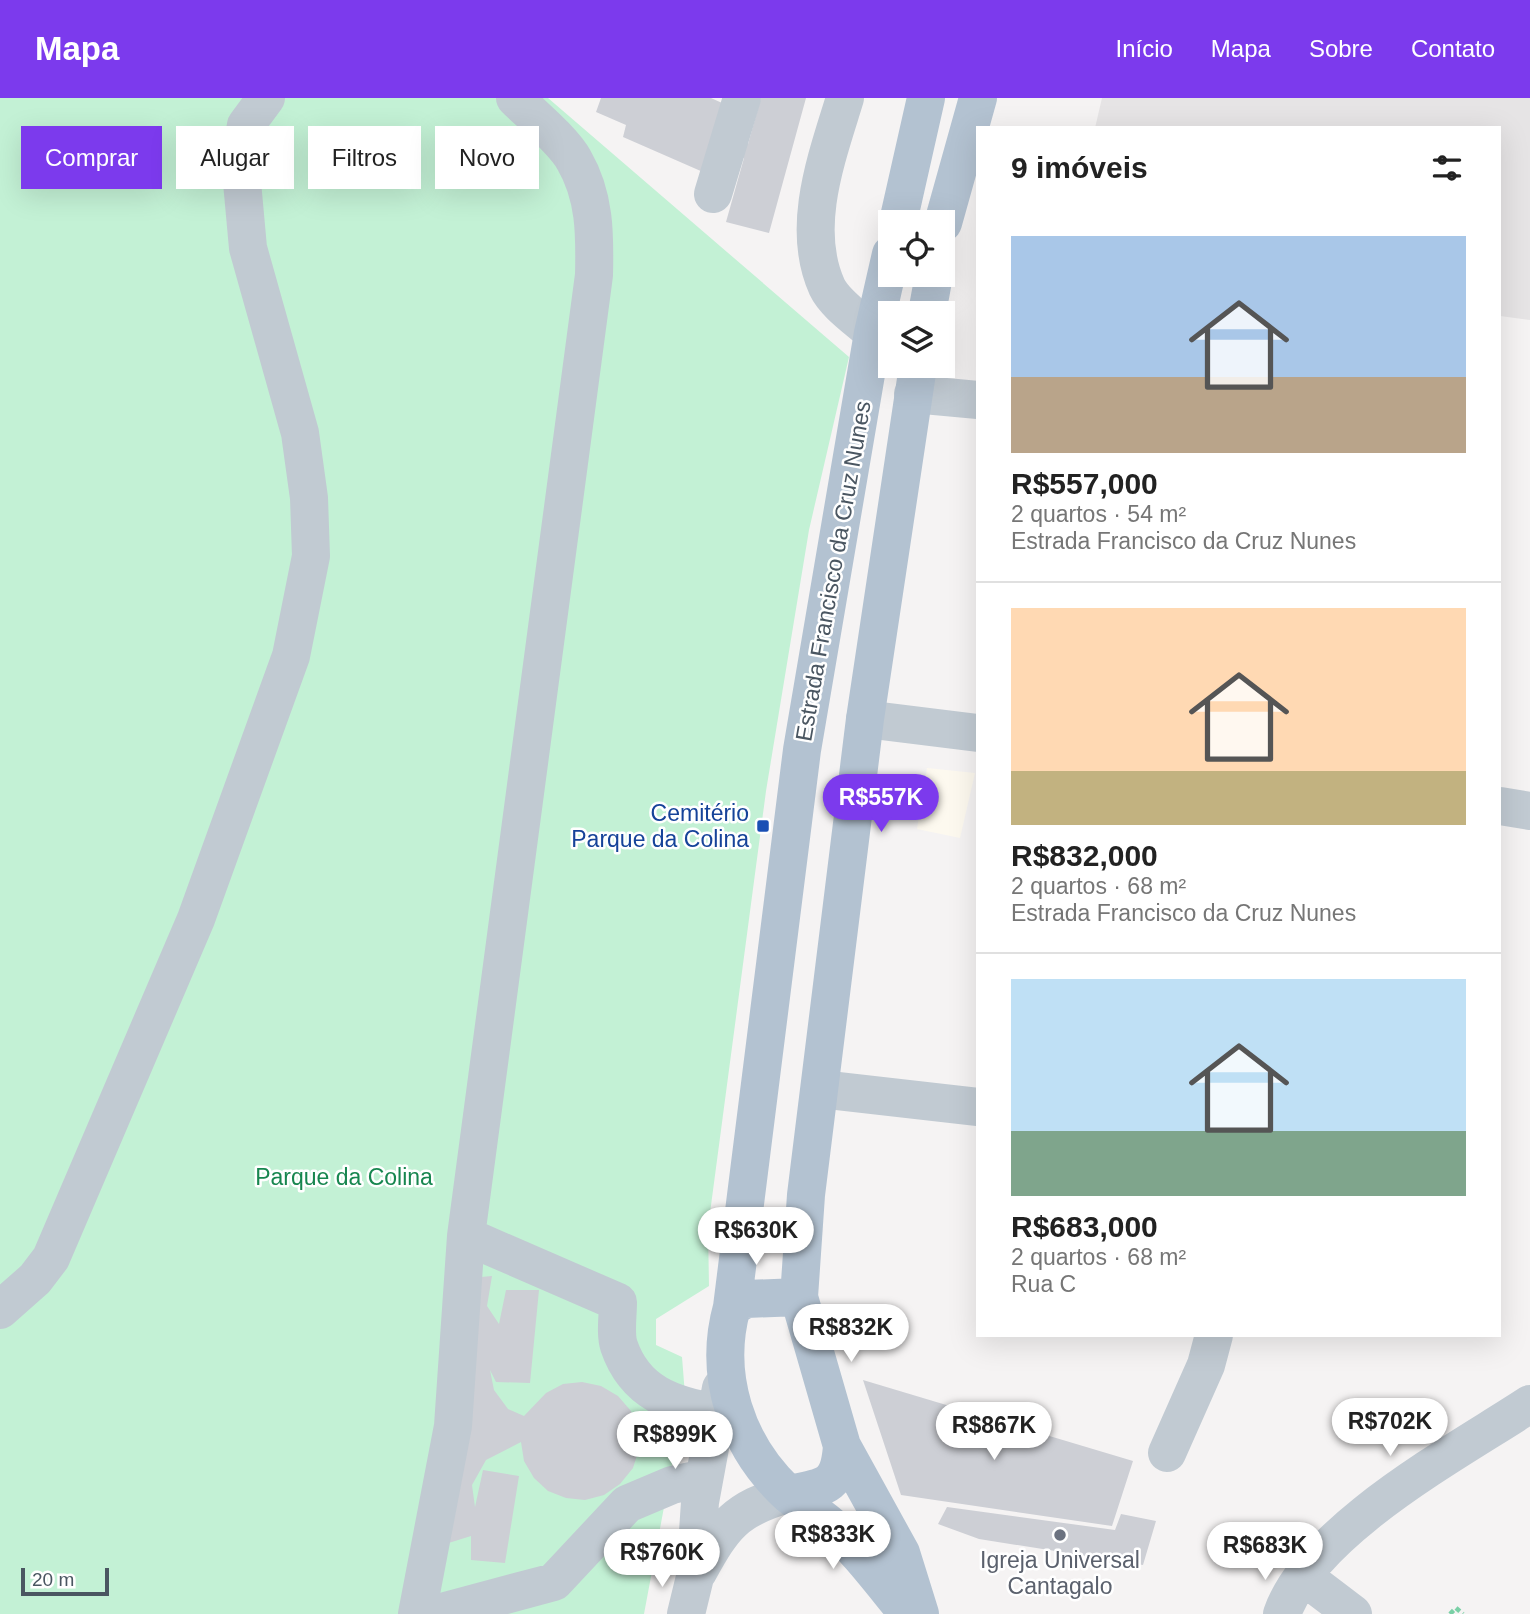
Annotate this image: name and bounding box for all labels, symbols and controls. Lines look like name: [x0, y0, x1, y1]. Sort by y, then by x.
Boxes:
text: Mapa: [35, 30, 119, 67]
text: Início: [1115, 35, 1173, 62]
text: Mapa: [1211, 35, 1271, 62]
text: Sobre: [1309, 35, 1373, 62]
text: Contato: [1411, 35, 1495, 62]
chip: Comprar: [21, 126, 162, 189]
chip: Alugar: [176, 126, 294, 189]
chip: Filtros: [308, 126, 421, 189]
chip: Novo: [435, 126, 539, 189]
icon: filters: [1428, 149, 1466, 187]
text: 9 imóveis: [1011, 151, 1148, 184]
map controls: [878, 210, 955, 378]
button: locate: [878, 210, 955, 287]
icon: home: [1176, 282, 1302, 408]
button: layers: [878, 301, 955, 378]
street label: Estrada Francisco da Cruz Nunes: [790, 399, 876, 743]
text: R$557,000: [1011, 467, 1158, 500]
text: 2 quartos · 54 m²: [1011, 501, 1186, 527]
text: Estrada Francisco da Cruz Nunes: [1011, 528, 1356, 554]
icon: home: [1176, 654, 1302, 780]
pin: R$557K: [824, 774, 938, 834]
text: R$557K: [839, 784, 923, 810]
place label: Cemitério Parque da Colina: [571, 800, 749, 852]
marker: Cemitério Parque da Colina: [755, 818, 771, 834]
text: R$832,000: [1011, 839, 1158, 872]
text: 2 quartos · 68 m²: [1011, 873, 1186, 899]
text: Estrada Francisco da Cruz Nunes: [1011, 900, 1356, 926]
icon: home: [1176, 1025, 1302, 1151]
park label: Parque da Colina: [255, 1164, 433, 1190]
pin: R$630K: [699, 1208, 813, 1267]
text: R$683,000: [1011, 1210, 1158, 1243]
text: R$630K: [714, 1217, 798, 1243]
text: 2 quartos · 68 m²: [1011, 1244, 1186, 1270]
text: Rua C: [1011, 1271, 1076, 1297]
pin: R$832K: [794, 1304, 908, 1364]
text: R$832K: [809, 1314, 893, 1340]
pin: R$702K: [1333, 1398, 1447, 1458]
pin: R$867K: [937, 1402, 1051, 1462]
text: R$702K: [1348, 1408, 1432, 1434]
pin: R$899K: [618, 1412, 732, 1471]
text: R$867K: [952, 1412, 1036, 1438]
text: R$899K: [633, 1421, 717, 1447]
pin: R$833K: [776, 1512, 890, 1571]
text: R$833K: [791, 1521, 875, 1547]
pin: R$683K: [1208, 1522, 1322, 1582]
marker: Igreja Universal Cantagalo: [1052, 1527, 1068, 1543]
pin: R$760K: [605, 1530, 719, 1589]
text: R$683K: [1223, 1532, 1307, 1558]
text: R$760K: [620, 1539, 704, 1565]
place label: Igreja Universal Cantagalo: [980, 1547, 1140, 1599]
scale bar: [21, 1565, 108, 1597]
text: 20 m: [32, 1569, 74, 1590]

